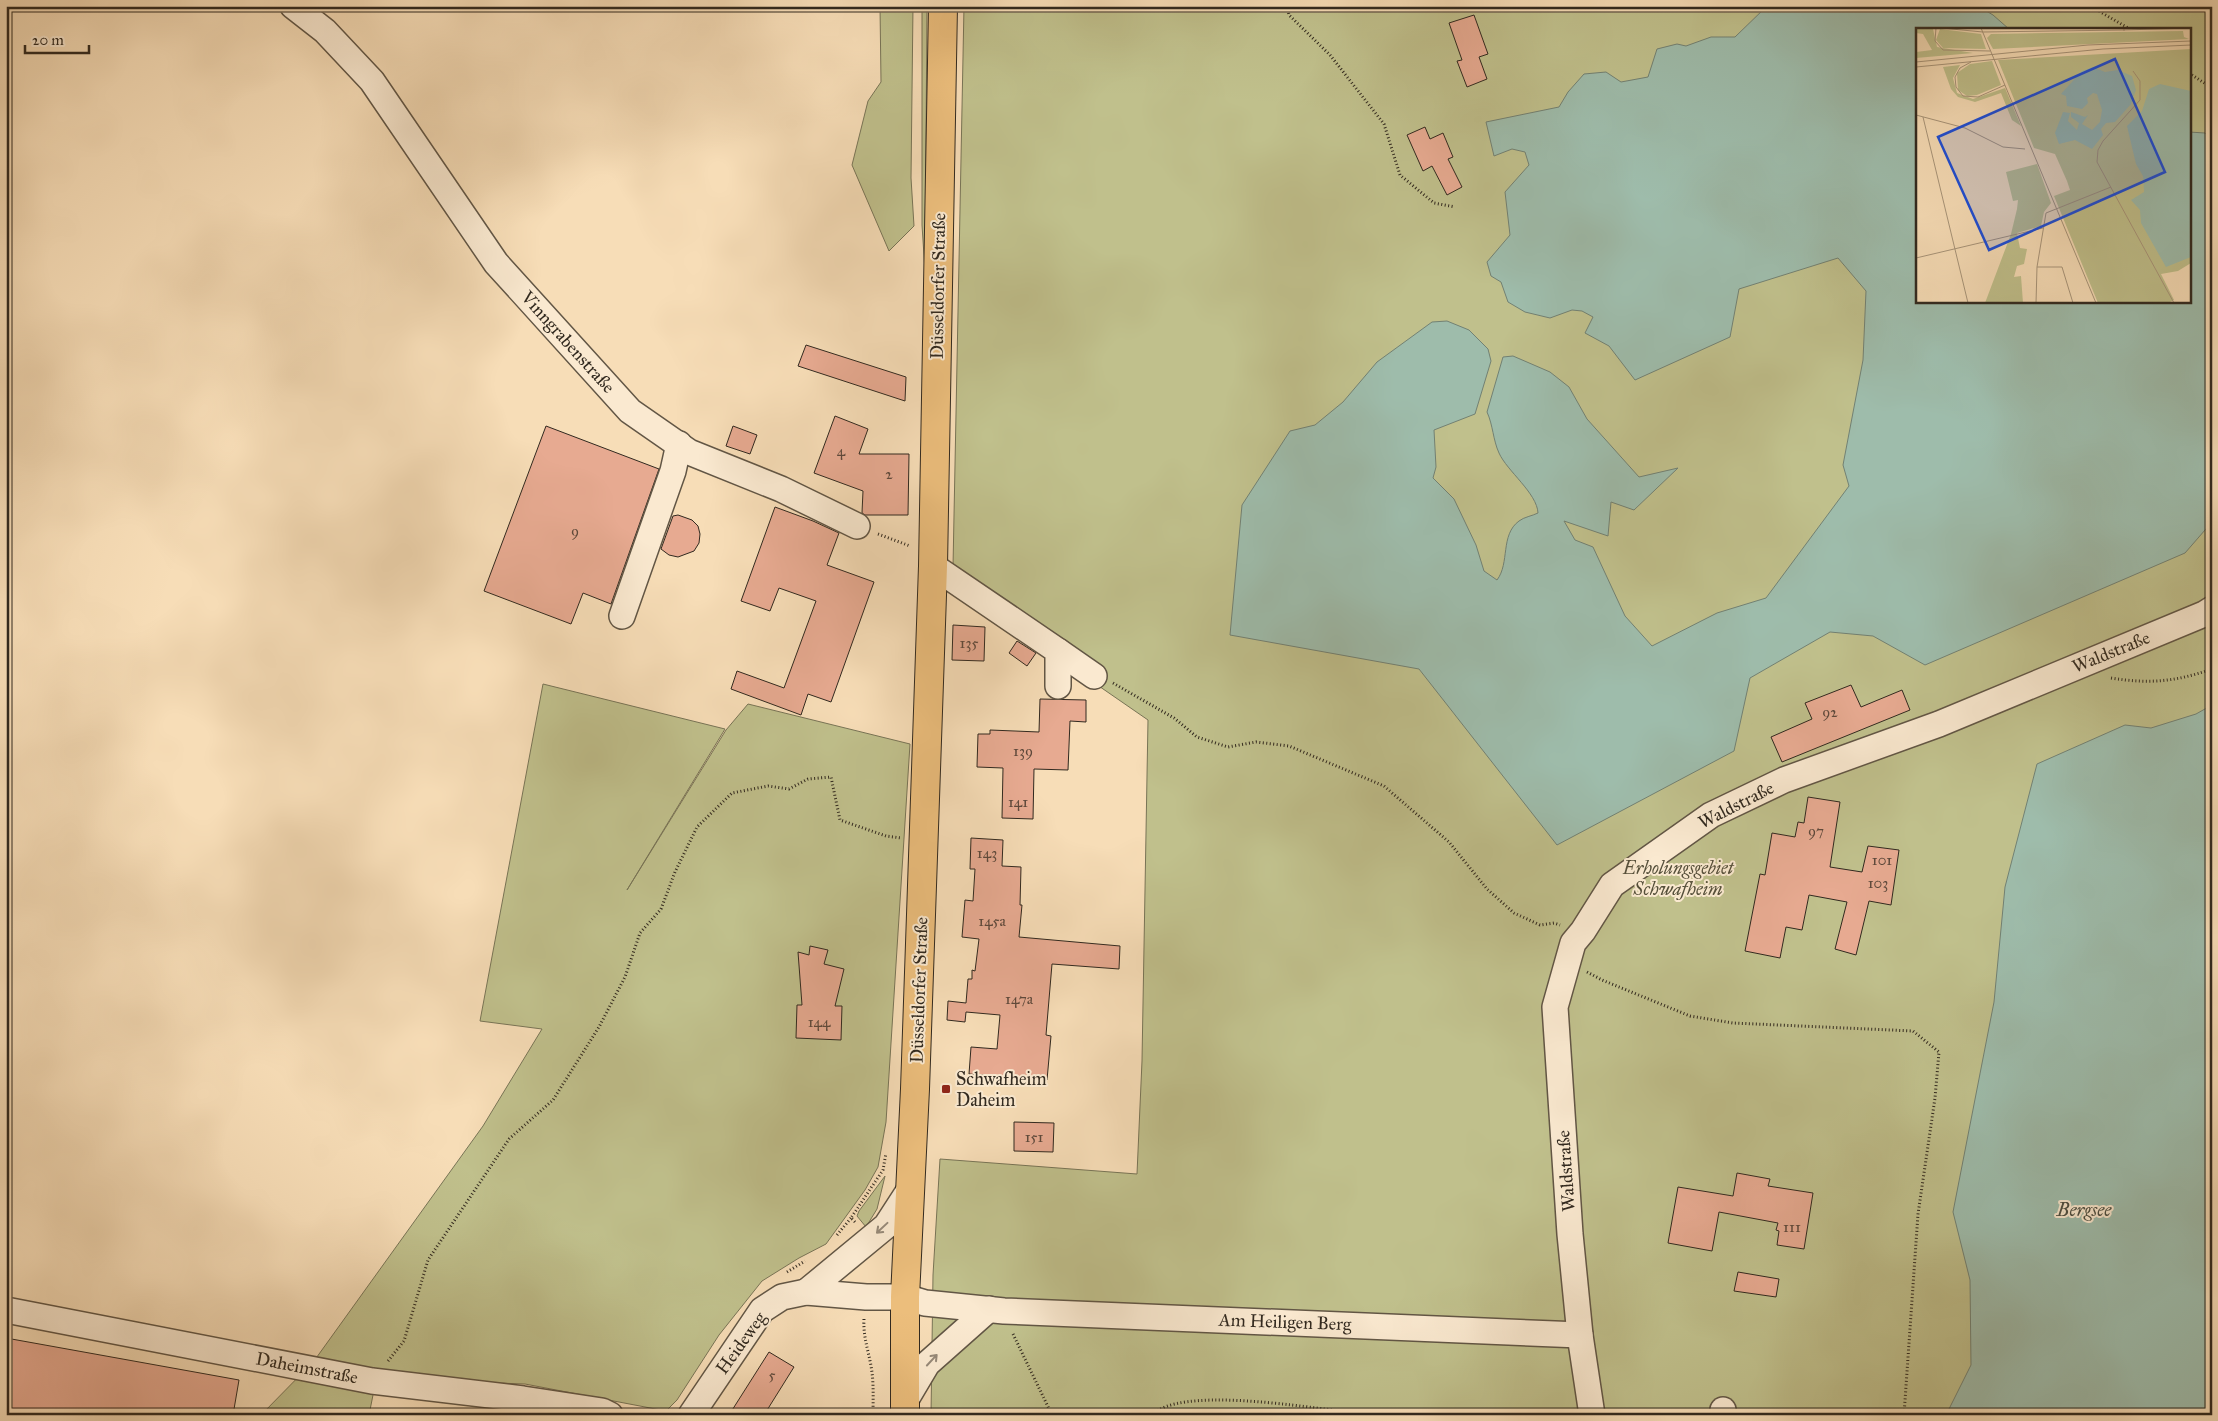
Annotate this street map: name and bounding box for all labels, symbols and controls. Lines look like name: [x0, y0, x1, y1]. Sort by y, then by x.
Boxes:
scale bar: [25, 22, 89, 54]
inset map: [1916, 28, 2190, 302]
text: 20 m: [32, 31, 64, 49]
street label: Düsseldorfer Straße: [926, 213, 950, 359]
street label: Vinngrabenstraße: [515, 286, 620, 398]
house number: 4: [837, 442, 846, 460]
house number: 2: [885, 465, 893, 483]
house number: 9: [571, 522, 579, 540]
street label: Waldstraße: [2069, 626, 2153, 678]
house number: 135: [960, 634, 978, 652]
house number: 92: [1822, 703, 1838, 721]
house number: 139: [1013, 742, 1033, 760]
street label: Waldstraße: [1695, 777, 1777, 833]
house number: 141: [1008, 793, 1028, 811]
house number: 97: [1808, 822, 1824, 840]
house number: 143: [977, 844, 997, 862]
house number: 101: [1872, 851, 1892, 869]
park label: Erholungsgebiet Schwafheim: [1622, 857, 1735, 900]
house number: 103: [1868, 874, 1888, 892]
house number: 145a: [978, 912, 1006, 930]
street label: Düsseldorfer Straße: [905, 917, 933, 1063]
house number: 147a: [1005, 990, 1034, 1008]
house number: 144: [808, 1013, 831, 1031]
place label: Schwafheim Daheim: [956, 1068, 1047, 1111]
marker: Schwafheim Daheim: [940, 1083, 952, 1095]
house number: 151: [1025, 1128, 1043, 1146]
street label: Waldstraße: [1552, 1129, 1580, 1213]
water label: Bergsee: [2056, 1198, 2112, 1221]
house number: 111: [1783, 1218, 1801, 1236]
one-way arrow: [875, 1222, 888, 1234]
street label: Heideweg: [711, 1307, 772, 1379]
street label: Am Heiligen Berg: [1217, 1309, 1352, 1336]
street label: Daheimstraße: [254, 1347, 360, 1389]
one-way arrow: [926, 1354, 938, 1366]
house number: 5: [769, 1366, 776, 1384]

